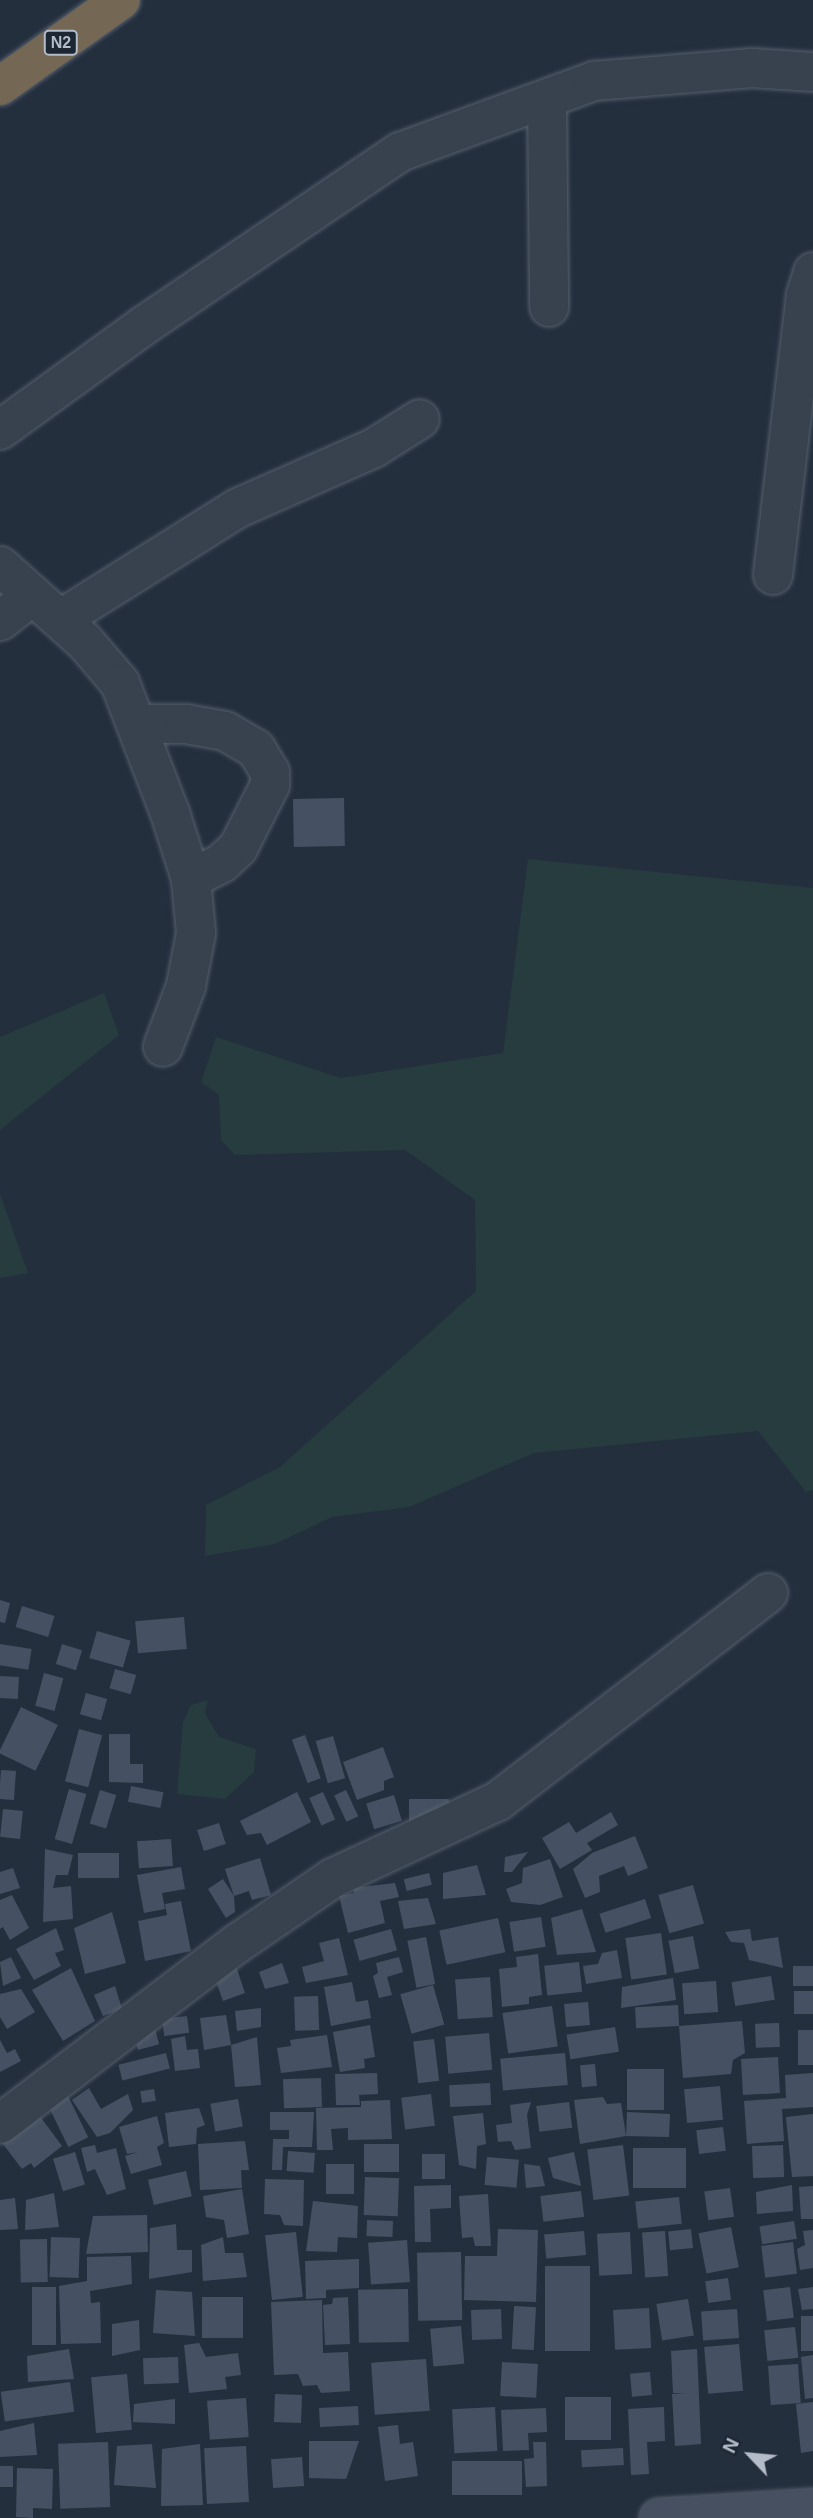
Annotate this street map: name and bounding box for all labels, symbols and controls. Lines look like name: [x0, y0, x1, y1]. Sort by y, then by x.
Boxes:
road number: N2: [43, 31, 78, 56]
north arrow: [715, 2420, 785, 2490]
text: N: [718, 2435, 743, 2456]

